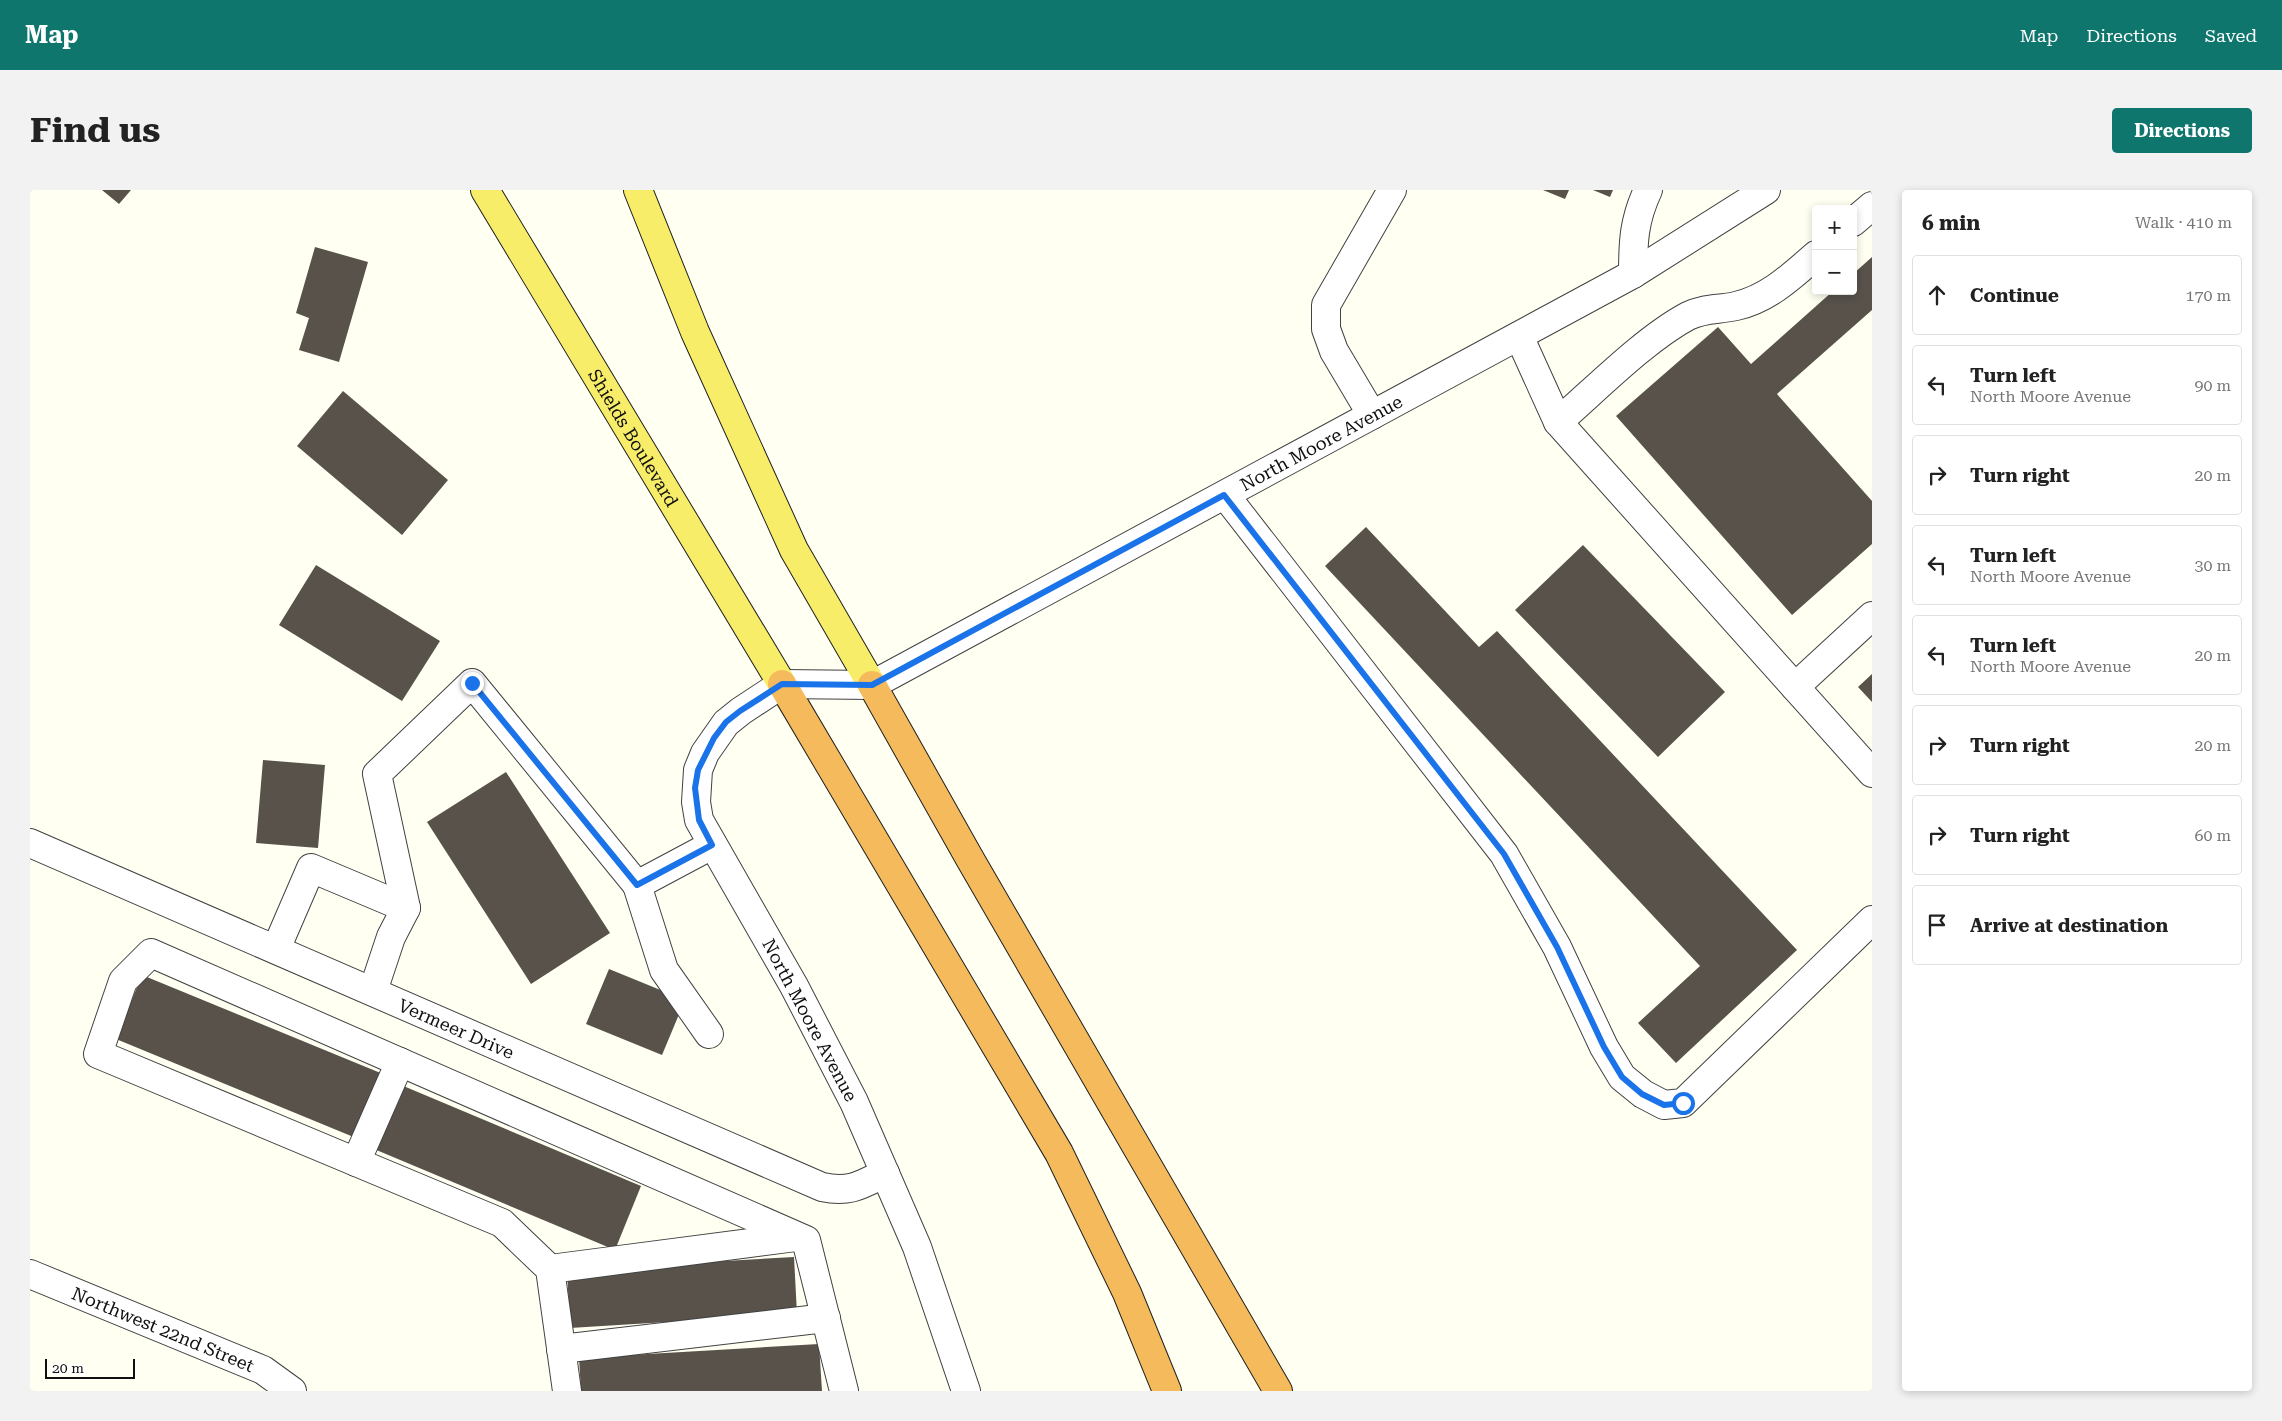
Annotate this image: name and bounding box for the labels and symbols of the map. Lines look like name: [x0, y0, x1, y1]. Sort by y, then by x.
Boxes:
street label: Shields Boulevard: [585, 365, 684, 511]
street label: North Moore Avenue: [1236, 390, 1406, 495]
route end: [461, 672, 484, 695]
street label: North Moore Avenue: [758, 935, 862, 1105]
street label: Vermeer Drive: [395, 994, 518, 1063]
route start: [1672, 1092, 1695, 1115]
street label: Northwest 22nd Street: [69, 1282, 258, 1376]
scale bar: [45, 1356, 135, 1379]

